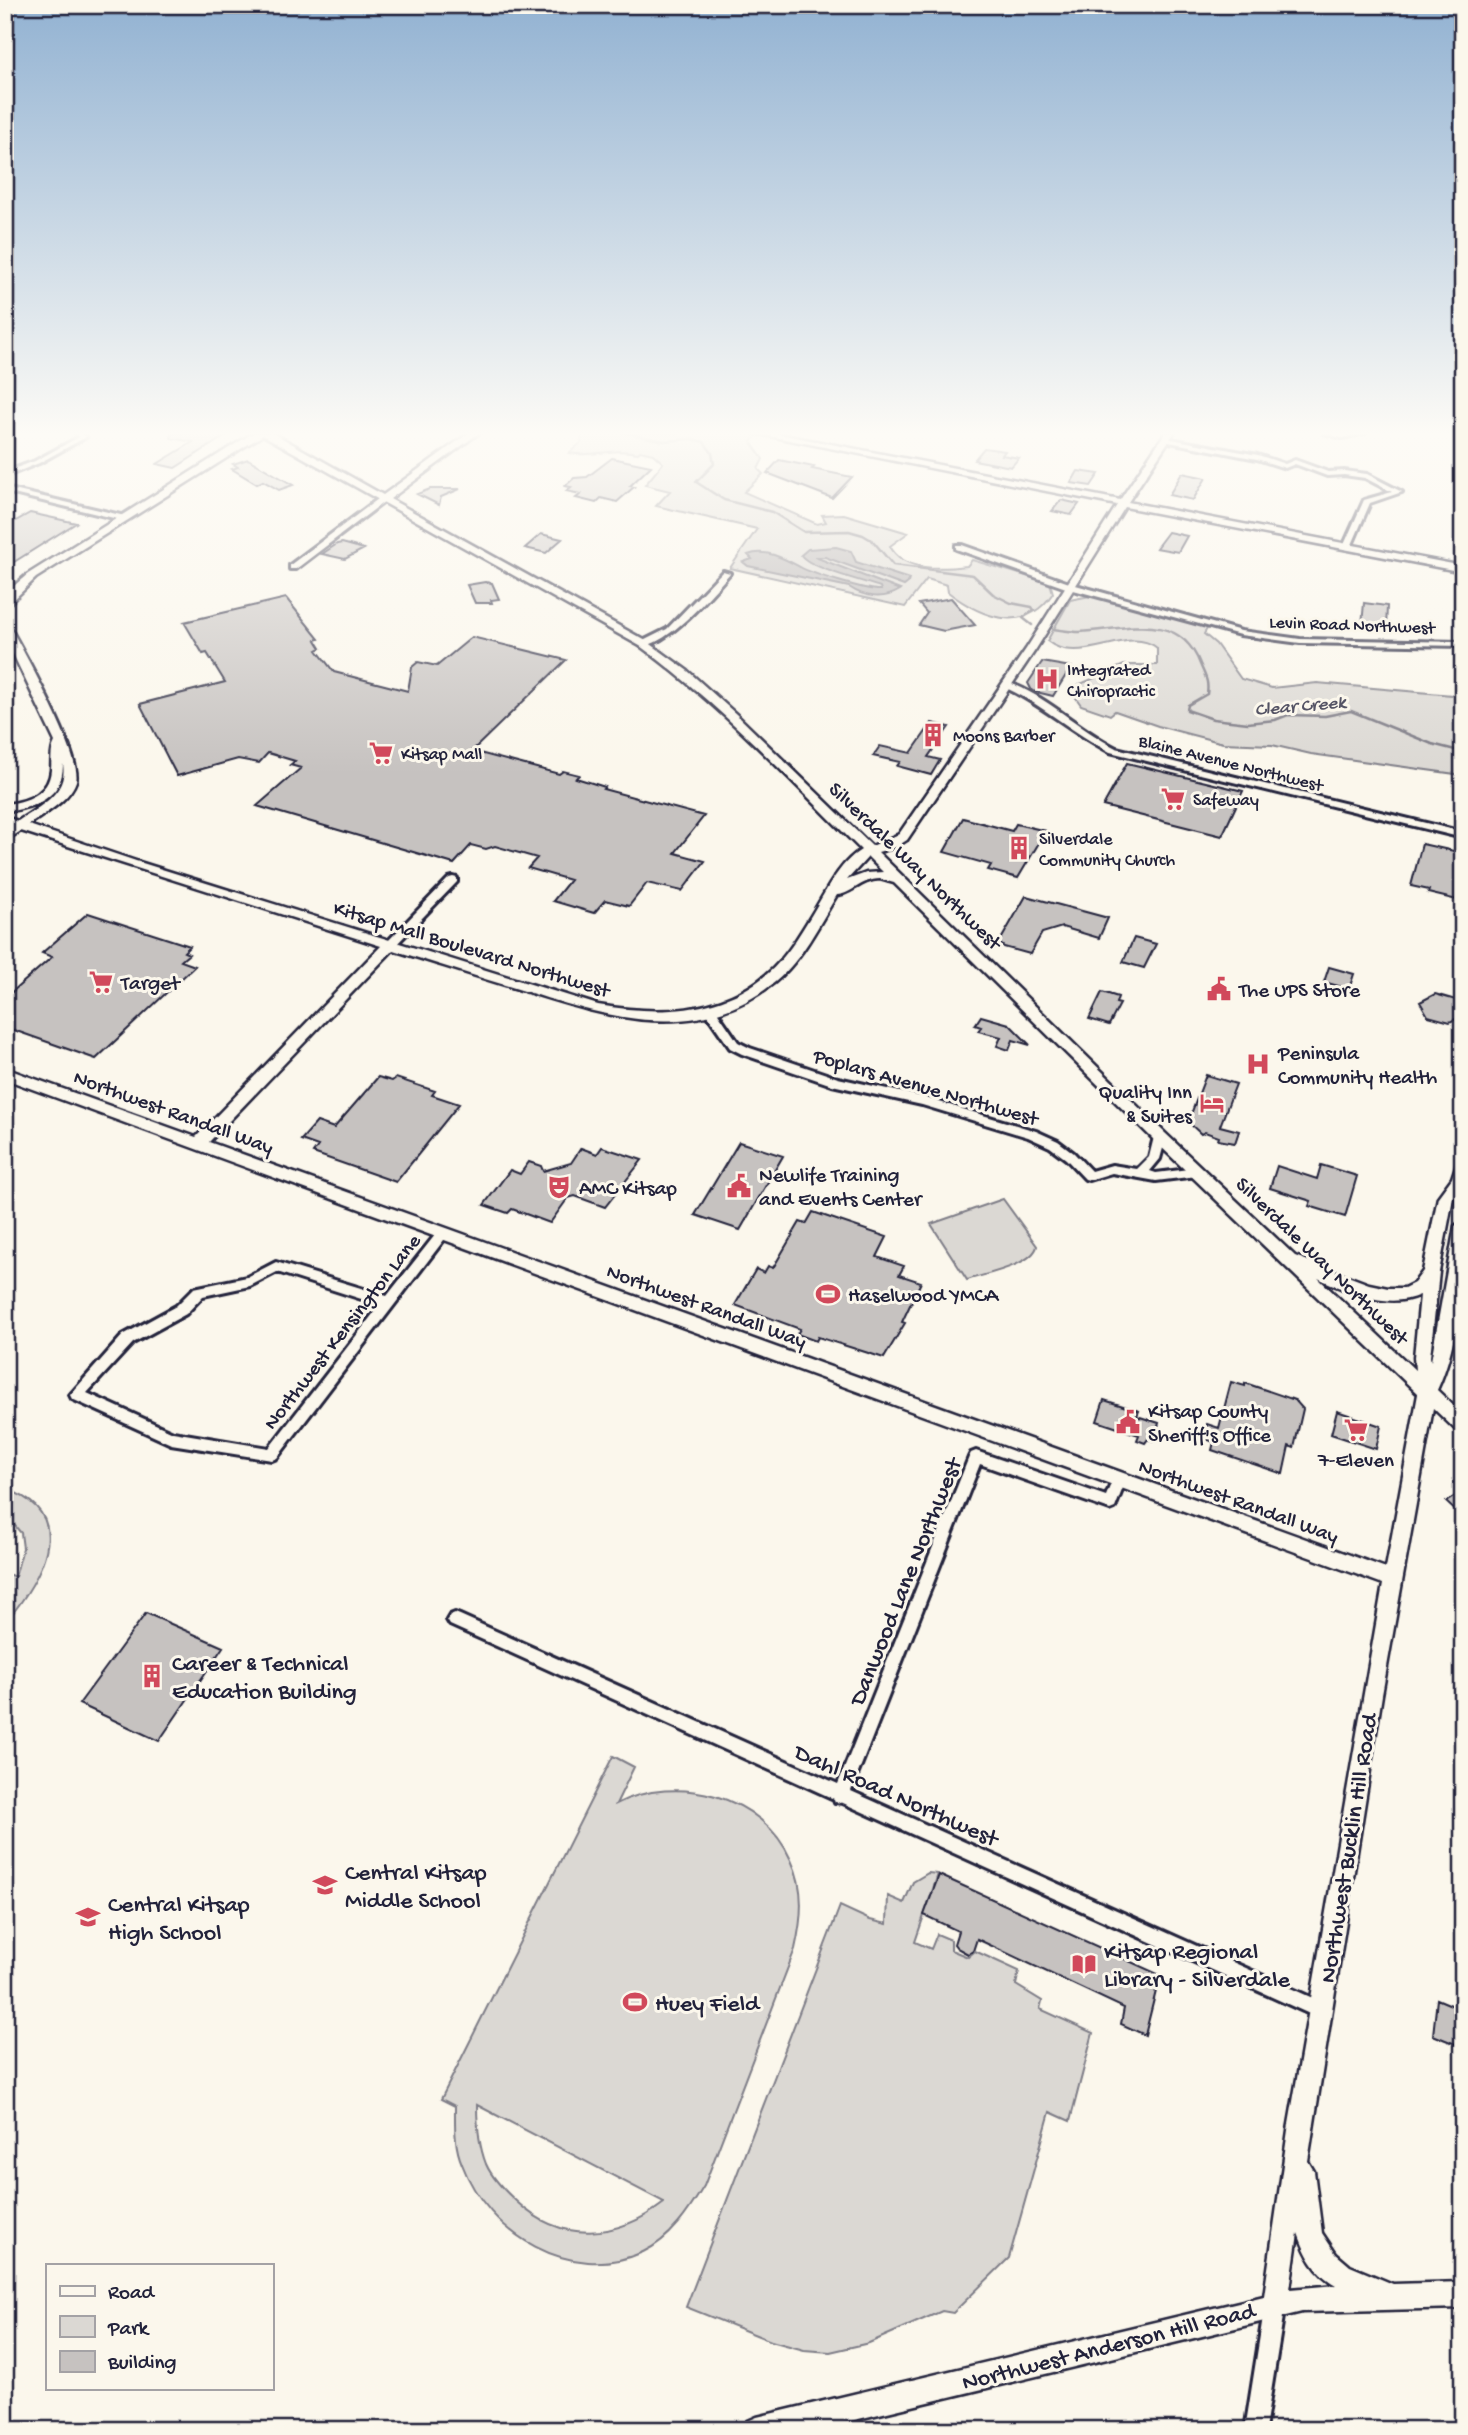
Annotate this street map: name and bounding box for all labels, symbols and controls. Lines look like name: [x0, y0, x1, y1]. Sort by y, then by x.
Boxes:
street label: Levin Road Northwest: [1269, 613, 1437, 640]
place label: Integrated Chiropractic: [1067, 661, 1156, 703]
hospital icon: Integrated Chiropractic: [1033, 665, 1061, 693]
water label: Clear Creek: [1254, 692, 1348, 723]
building icon: Moons Barber: [919, 721, 947, 749]
place label: Moons Barber: [953, 727, 1056, 748]
street label: Blaine Avenue Northwest: [1135, 731, 1326, 798]
supermarket icon: Kitsap Mall: [367, 739, 395, 767]
place label: Kitsap Mall: [401, 745, 482, 766]
street label: Silverdale Way Northwest: [822, 778, 1007, 958]
supermarket icon: Safeway: [1159, 785, 1187, 813]
place label: Safeway: [1193, 791, 1259, 812]
place label: Silverdale Community Church: [1039, 830, 1175, 872]
building icon: Silverdale Community Church: [1005, 834, 1033, 862]
street label: Kitsap Mall Boulevard Northwest: [330, 897, 615, 1006]
supermarket icon: Target: [87, 968, 115, 996]
place label: Target: [120, 973, 182, 998]
public building icon: The UPS Store: [1205, 975, 1233, 1003]
place label: The UPS Store: [1238, 980, 1361, 1005]
place label: Peninsula Community Health: [1277, 1043, 1437, 1092]
street label: Poplars Avenue Northwest: [809, 1045, 1043, 1134]
hospital icon: Peninsula Community Health: [1244, 1050, 1272, 1078]
street label: Northwest Randall Way: [69, 1066, 276, 1162]
place label: Quality Inn & Suites: [1098, 1082, 1193, 1131]
hotel icon: Quality Inn & Suites: [1198, 1089, 1226, 1117]
place label: Newlife Training and Events Center: [759, 1165, 923, 1214]
public building icon: Newlife Training and Events Center: [725, 1172, 753, 1200]
theatre icon: AMC Kitsap: [545, 1173, 573, 1201]
street label: Silverdale Way Northwest: [1229, 1173, 1414, 1353]
place label: AMC Kitsap: [579, 1178, 677, 1203]
street label: Northwest Kensington Lane: [260, 1229, 429, 1436]
street label: Northwest Randall Way: [602, 1260, 809, 1356]
sports icon: Haselwood YMCA: [814, 1280, 842, 1308]
place label: Haselwood YMCA: [848, 1285, 1000, 1310]
place label: Kitsap County Sheriff's Office: [1148, 1401, 1272, 1450]
public building icon: Kitsap County Sheriff's Office: [1114, 1408, 1142, 1436]
supermarket icon: 7-Eleven: [1342, 1416, 1370, 1444]
place label: 7-Eleven: [1317, 1450, 1394, 1475]
street label: Danwood Lane Northwest: [844, 1452, 971, 1712]
street label: Northwest Randall Way: [1134, 1455, 1341, 1551]
place label: Career & Technical Education Building: [172, 1651, 357, 1708]
building icon: Career & Technical Education Building: [138, 1662, 166, 1690]
street label: Northwest Bucklin Hill Road: [1315, 1710, 1386, 1985]
street label: Dahl Road Northwest: [787, 1738, 1004, 1856]
place label: Central Kitsap Middle School: [345, 1860, 487, 1917]
school or university icon: Central Kitsap Middle School: [311, 1871, 339, 1899]
place label: Central Kitsap High School: [108, 1892, 250, 1949]
school or university icon: Central Kitsap High School: [74, 1903, 102, 1931]
place label: Kitsap Regional Library - Silverdale: [1104, 1939, 1290, 1996]
library icon: Kitsap Regional Library - Silverdale: [1070, 1950, 1098, 1978]
sports icon: Huey Field: [621, 1988, 649, 2016]
place label: Huey Field: [655, 1991, 761, 2020]
legend: [46, 2264, 273, 2390]
text: Road: [108, 2282, 156, 2307]
street label: Northwest Anderson Hill Road: [959, 2297, 1260, 2399]
text: Park: [107, 2318, 151, 2343]
text: Building: [107, 2352, 177, 2377]

